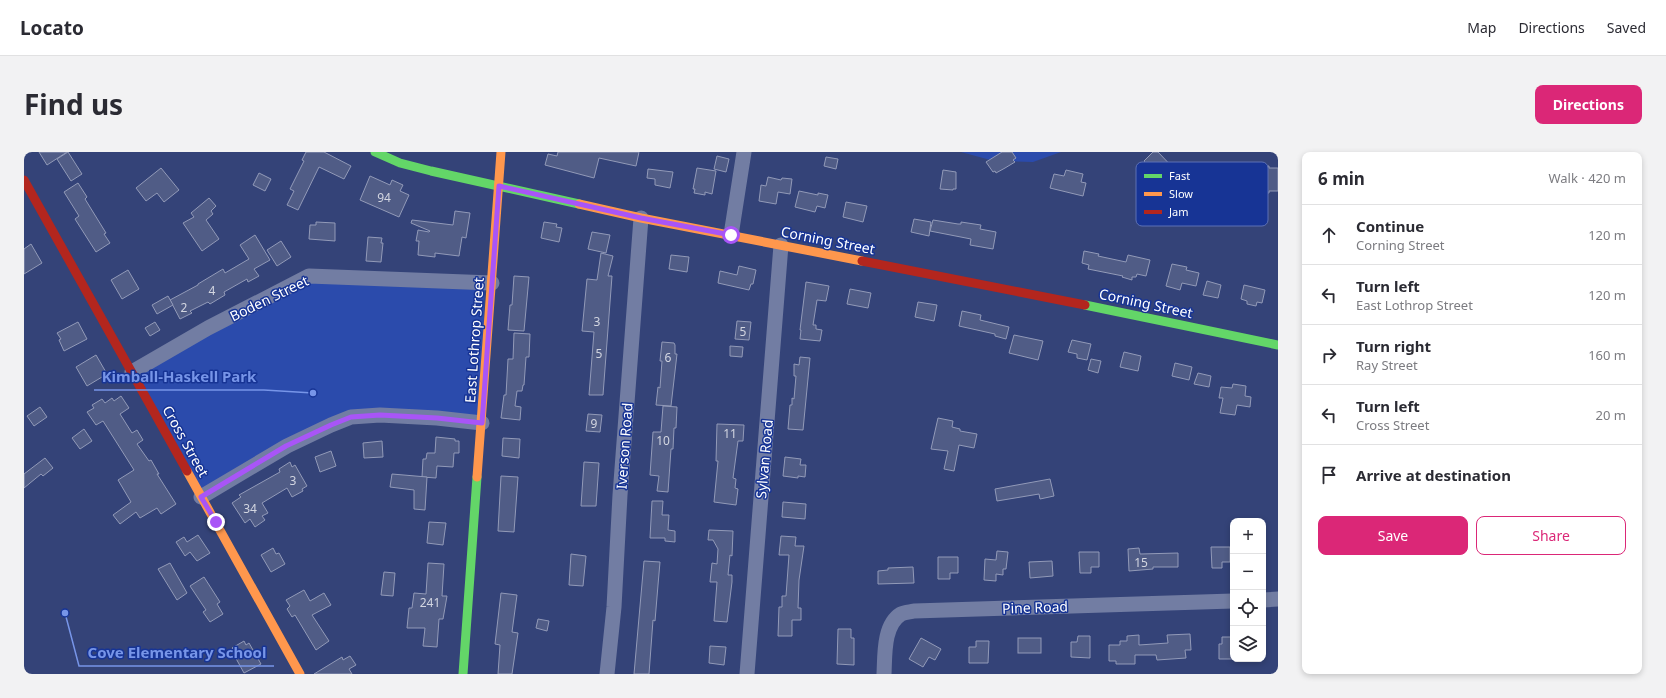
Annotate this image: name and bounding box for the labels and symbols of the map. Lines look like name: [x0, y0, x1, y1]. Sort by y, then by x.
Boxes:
legend: [1136, 162, 1268, 226]
text: Fast: [1169, 168, 1190, 183]
text: Slow: [1169, 186, 1193, 201]
house number: 94: [377, 189, 391, 206]
text: Jam: [1168, 204, 1188, 219]
street label: Corning Street: [779, 222, 877, 258]
route start: [722, 226, 740, 244]
street label: Boden Street: [226, 271, 312, 325]
street label: East Lothrop Street: [460, 277, 488, 403]
house number: 4: [209, 282, 216, 299]
street label: Corning Street: [1097, 284, 1195, 322]
house number: 2: [181, 299, 188, 316]
house number: 3: [594, 313, 601, 330]
house number: 5: [740, 323, 747, 340]
house number: 5: [596, 345, 603, 362]
house number: 6: [665, 349, 672, 366]
callout: Kimball-Haskell Park: [94, 363, 264, 390]
text: Kimball-Haskell Park: [102, 366, 257, 386]
street label: Cross Street: [159, 402, 213, 480]
street label: Iverson Road: [612, 402, 636, 490]
house number: 9: [591, 415, 598, 432]
street label: Sylvan Road: [751, 419, 777, 499]
house number: 11: [723, 425, 737, 442]
house number: 10: [656, 432, 670, 449]
house number: 3: [290, 472, 297, 489]
house number: 34: [243, 500, 257, 517]
route end: [207, 513, 225, 531]
house number: 15: [1134, 554, 1148, 571]
house number: 241: [420, 594, 440, 611]
street label: Pine Road: [1002, 596, 1068, 618]
callout: Cove Elementary School: [79, 639, 274, 666]
text: Cove Elementary School: [88, 642, 266, 662]

